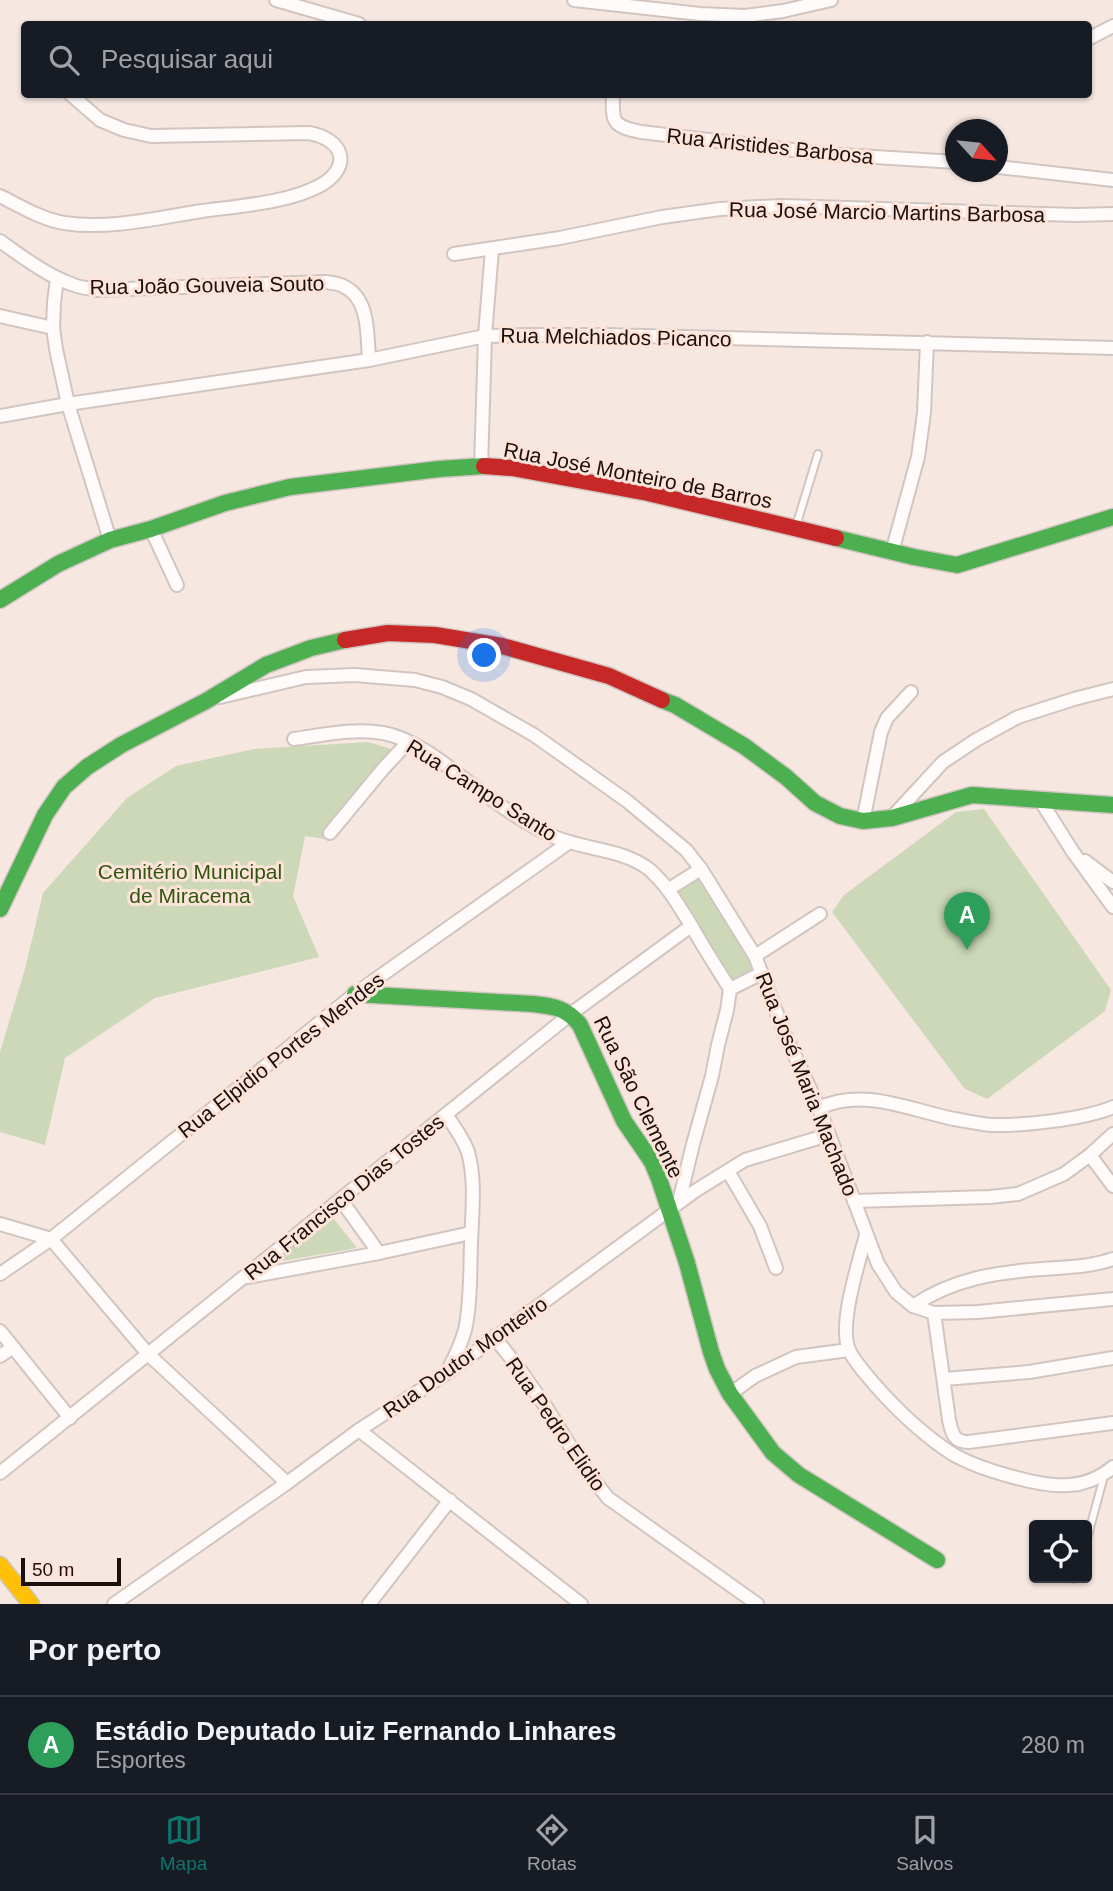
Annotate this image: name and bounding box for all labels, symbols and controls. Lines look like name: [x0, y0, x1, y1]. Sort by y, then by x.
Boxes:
search box: [21, 21, 1092, 98]
icon: search: [45, 41, 83, 79]
text: Pesquisar aqui: [101, 44, 273, 74]
north arrow: [945, 119, 1008, 182]
street label: Rua Aristides Barbosa: [665, 124, 875, 168]
street label: Rua José Marcio Martins Barbosa: [729, 198, 1046, 226]
street label: Rua João Gouveia Souto: [89, 271, 325, 299]
street label: Rua Melchiados Picanco: [500, 323, 732, 351]
street label: Rua José Monteiro de Barros: [502, 438, 774, 512]
your location: [467, 638, 501, 672]
street label: Rua Campo Santo: [403, 734, 561, 846]
park label: Cemitério Municipal de Miracema: [98, 860, 282, 907]
pin: A: [944, 892, 990, 950]
street label: Rua Elpidio Portes Mendes: [174, 968, 388, 1142]
street label: Rua José Maria Machado: [752, 969, 862, 1199]
street label: Rua São Clemente: [590, 1012, 688, 1182]
street label: Rua Francisco Dias Tostes: [240, 1110, 448, 1284]
street label: Rua Doutor Monteiro: [379, 1292, 551, 1422]
street label: Rua Pedro Elidio: [501, 1353, 611, 1495]
map controls: [1029, 1520, 1092, 1583]
button: locate: [1029, 1520, 1092, 1583]
scale bar: [21, 1555, 121, 1587]
text: 50 m: [32, 1559, 74, 1580]
text: Por perto: [28, 1633, 161, 1666]
text: Estádio Deputado Luiz Fernando Linhares: [95, 1716, 617, 1746]
text: A: [43, 1732, 59, 1758]
text: 280 m: [1021, 1732, 1085, 1758]
text: Esportes: [95, 1747, 186, 1773]
tab: Mapa: [160, 1811, 207, 1875]
tab: Rotas: [527, 1811, 577, 1875]
tab: Salvos: [896, 1811, 953, 1875]

